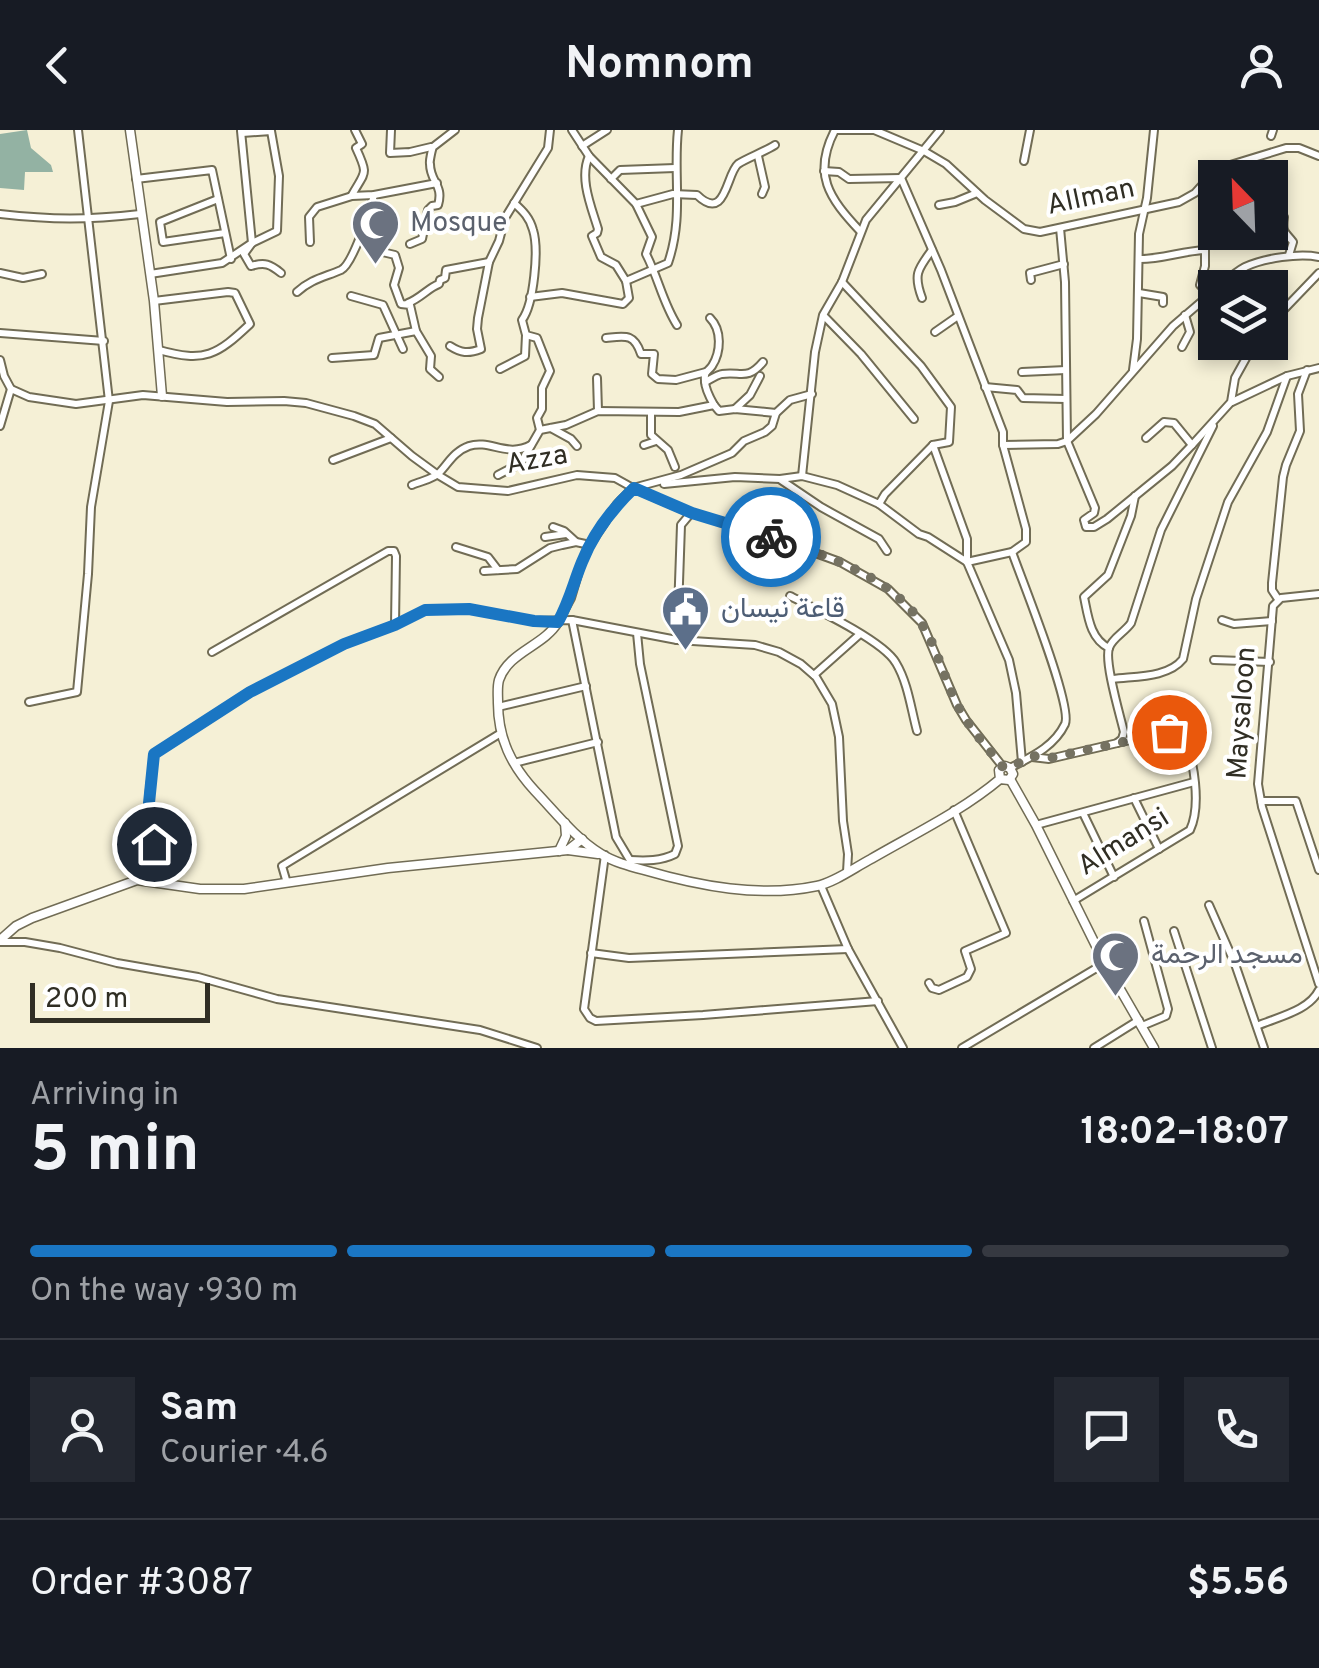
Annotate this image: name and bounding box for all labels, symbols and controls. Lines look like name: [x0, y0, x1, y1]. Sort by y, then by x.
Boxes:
text: Nomnom: [565, 37, 754, 94]
icon: back: [30, 38, 85, 93]
icon: person: [1234, 38, 1289, 93]
north arrow: [1198, 160, 1288, 250]
map controls: [1198, 160, 1288, 360]
street label: AlIman: [1044, 171, 1138, 225]
mosque icon: Mosque: [349, 198, 401, 266]
place label: Mosque: [410, 206, 507, 242]
button: layers: [1198, 270, 1288, 360]
street label: Azza: [503, 438, 571, 484]
courier: [721, 487, 821, 587]
icon: bike: [744, 510, 799, 565]
public building icon: قاعة نيسان: [660, 584, 712, 652]
place label: قاعة نيسان: [721, 592, 845, 628]
street label: Maysaloon: [1220, 645, 1266, 781]
pin: [1127, 690, 1212, 775]
icon: bag: [1142, 705, 1197, 760]
street label: Almansi: [1072, 801, 1176, 885]
pin: [112, 802, 197, 887]
icon: home: [127, 817, 182, 872]
mosque icon: مسجد الرحمة: [1090, 930, 1142, 998]
place label: مسجد الرحمة: [1151, 938, 1303, 974]
scale bar: [30, 978, 210, 1023]
text: 200 m: [45, 982, 128, 1018]
text: Arriving in: [30, 1076, 179, 1116]
text: 18:02–18:07: [1080, 1109, 1289, 1158]
text: 5 min: [30, 1112, 200, 1194]
text: On the way · 930 m: [30, 1272, 298, 1312]
button: person: [30, 1377, 135, 1482]
button: chat: [1054, 1377, 1159, 1482]
button: phone: [1184, 1377, 1289, 1482]
text: Sam: [160, 1385, 238, 1434]
text: Courier · 4.6: [160, 1434, 329, 1474]
text: Order #3087: [30, 1560, 253, 1609]
text: $5.56: [1187, 1560, 1289, 1609]

